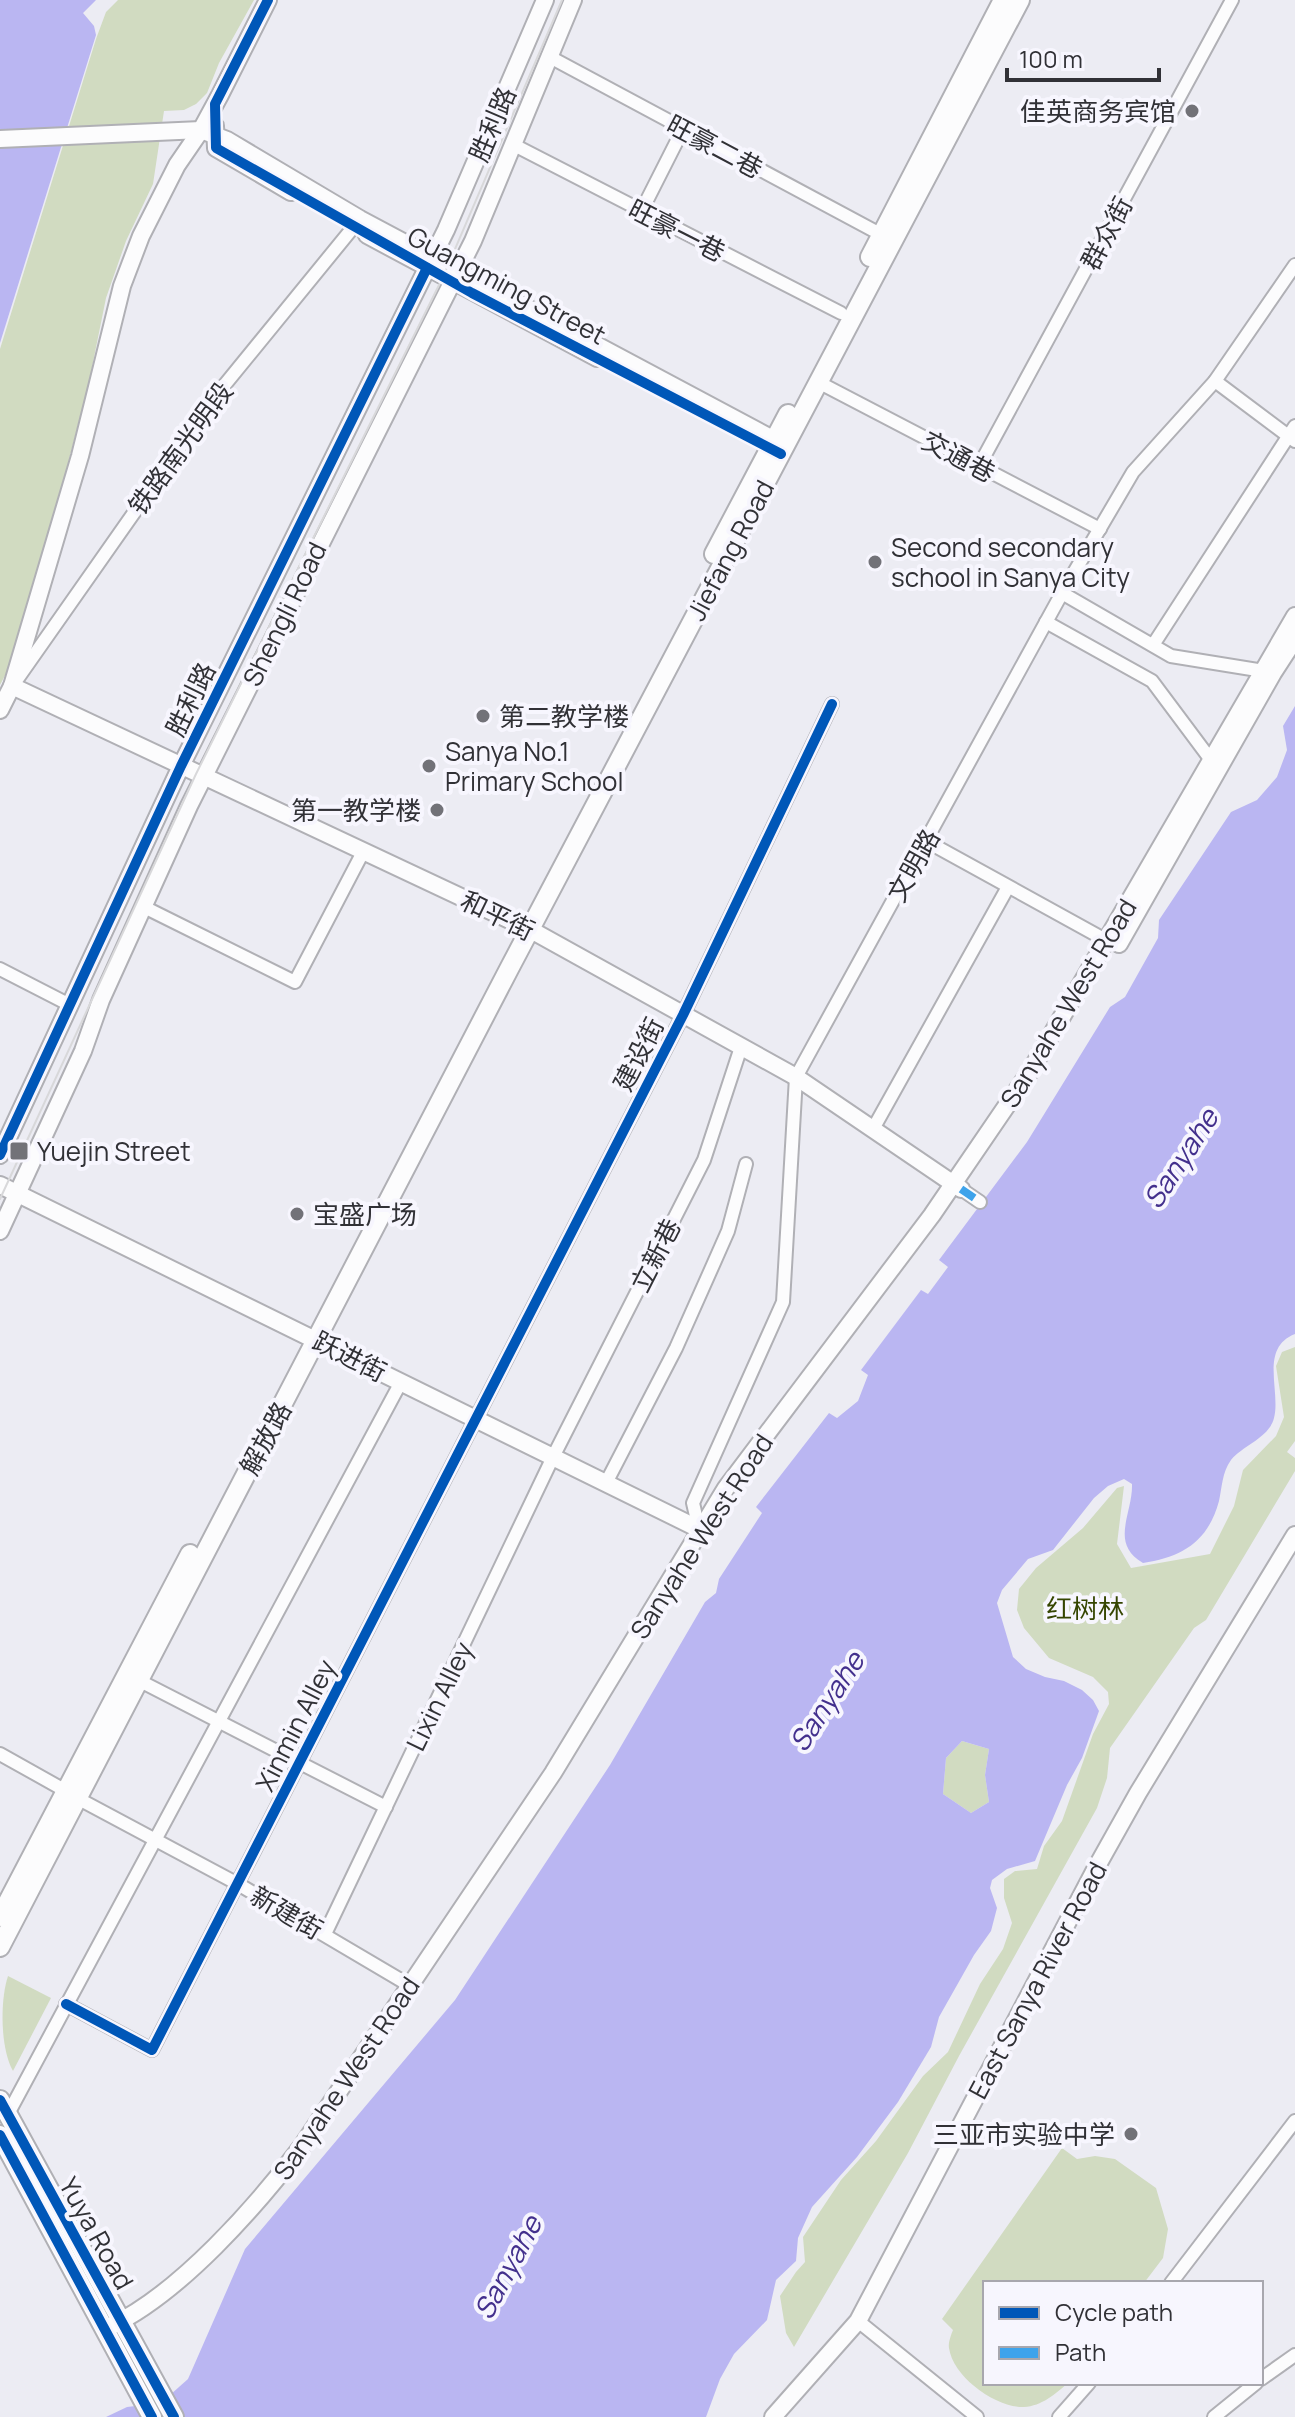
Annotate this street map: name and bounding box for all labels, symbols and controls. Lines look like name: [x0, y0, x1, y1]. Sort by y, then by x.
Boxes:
scale bar: [1007, 32, 1159, 82]
text: 100 m: [1019, 42, 1083, 75]
street label: 胜利路: [460, 81, 524, 167]
place label: 佳英商务宾馆: [1020, 93, 1176, 129]
marker: 佳英商务宾馆: [1183, 102, 1201, 120]
street label: 旺豪二巷: [661, 106, 769, 186]
street label: 旺豪一巷: [622, 190, 732, 270]
street label: 群众街: [1072, 190, 1140, 276]
street label: Guangming Street: [402, 218, 612, 352]
street label: 铁路南光明段: [120, 374, 240, 522]
street label: 交通巷: [916, 422, 1002, 490]
street label: Jiefang Road: [678, 473, 782, 627]
place label: Second secondary school in Sanya City: [891, 529, 1130, 595]
street label: Shengli Road: [234, 536, 334, 692]
marker: Second secondary school in Sanya City: [866, 553, 884, 571]
street label: 胜利路: [157, 656, 223, 742]
place label: 第二教学楼: [499, 698, 629, 734]
marker: 第二教学楼: [474, 707, 492, 725]
place label: Sanya No.1 Primary School: [445, 733, 623, 799]
marker: Sanya No.1 Primary School: [420, 757, 438, 775]
place label: 第一教学楼: [291, 792, 421, 828]
marker: 第一教学楼: [428, 801, 446, 819]
street label: 文明路: [878, 822, 948, 908]
street label: 和平街: [455, 882, 541, 948]
street label: Sanyahe West Road: [991, 892, 1145, 1114]
street label: 建设街: [604, 1011, 672, 1097]
water label: Sanyahe: [1134, 1099, 1227, 1215]
place label: Yuejin Street: [37, 1133, 191, 1169]
marker: Yuejin Street: [8, 1140, 30, 1162]
place label: 宝盛广场: [313, 1196, 417, 1232]
marker: 宝盛广场: [288, 1205, 306, 1223]
street label: 立新巷: [621, 1212, 689, 1298]
street label: 跃进街: [307, 1322, 393, 1390]
street label: 解放路: [231, 1395, 299, 1481]
street label: Sanyahe West Road: [621, 1427, 781, 1645]
park label: 红树林: [1046, 1590, 1124, 1626]
street label: Lixin Alley: [397, 1635, 481, 1756]
water label: Sanyahe: [780, 1642, 873, 1758]
street label: Xinmin Alley: [246, 1653, 344, 1797]
street label: East Sanya River Road: [959, 1855, 1115, 2105]
street label: 新建街: [244, 1877, 330, 1947]
street label: Sanyahe West Road: [265, 1969, 427, 2187]
place label: 三亚市实验中学: [933, 2116, 1115, 2152]
marker: 三亚市实验中学: [1122, 2125, 1140, 2143]
street label: Yuya Road: [51, 2170, 143, 2296]
water label: Sanyahe: [464, 2207, 551, 2325]
legend: [983, 2281, 1263, 2385]
text: Cycle path: [1055, 2295, 1173, 2328]
text: Path: [1055, 2335, 1106, 2368]

